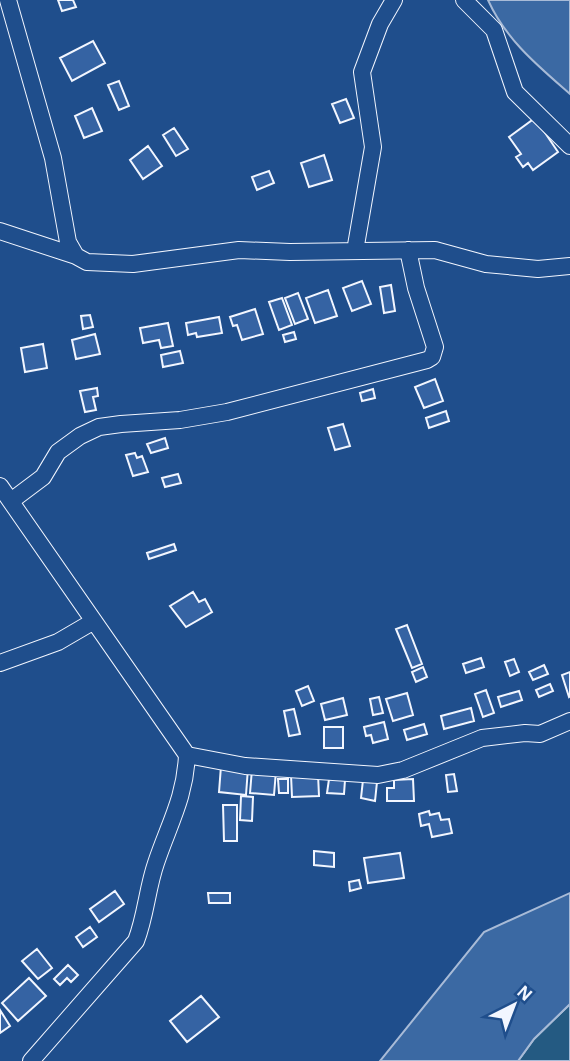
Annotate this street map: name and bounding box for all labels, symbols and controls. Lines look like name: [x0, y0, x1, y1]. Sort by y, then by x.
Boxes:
north arrow: [479, 970, 549, 1040]
text: N: [513, 982, 536, 1005]

